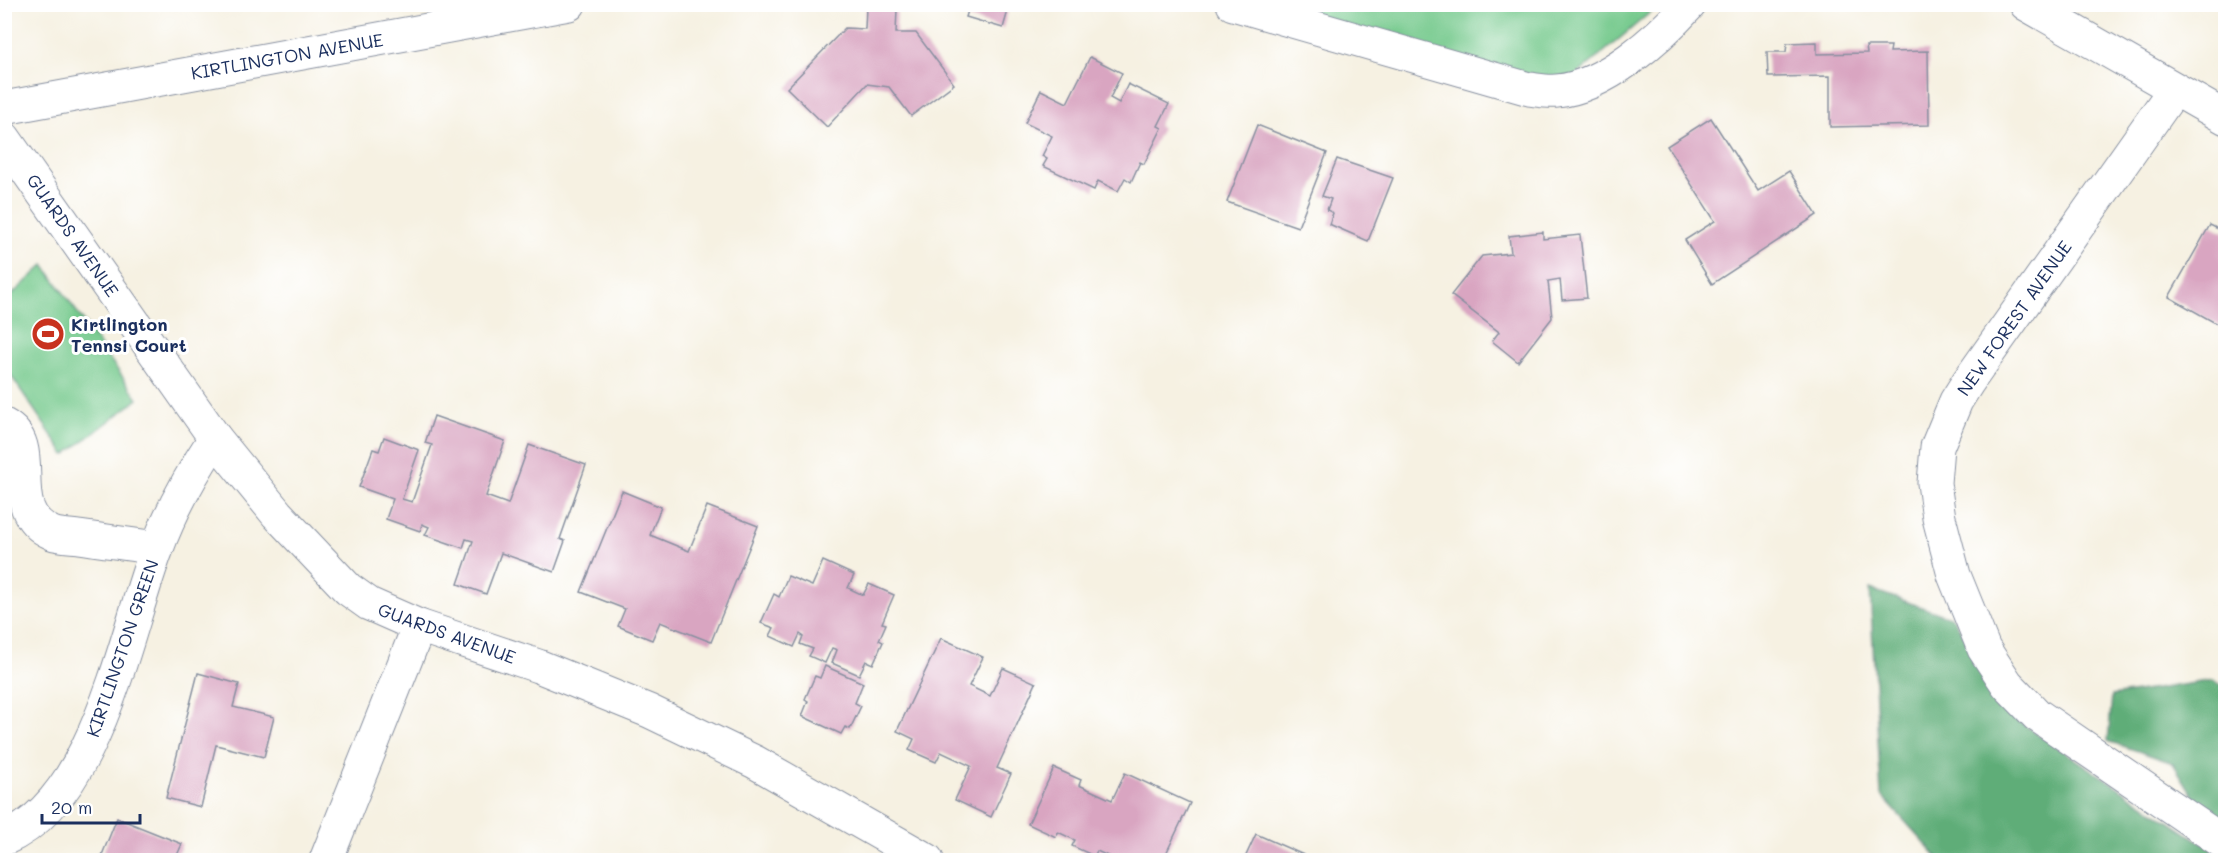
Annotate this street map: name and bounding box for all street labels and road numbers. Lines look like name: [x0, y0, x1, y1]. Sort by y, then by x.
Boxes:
street label: KIRTLINGTON AVENUE: [189, 27, 385, 85]
street label: GUARDS AVENUE: [22, 169, 124, 301]
street label: NEW FOREST AVENUE: [1951, 236, 2077, 400]
street label: KIRTLINGTON GREEN: [80, 556, 164, 740]
street label: GUARDS AVENUE: [375, 597, 519, 669]

